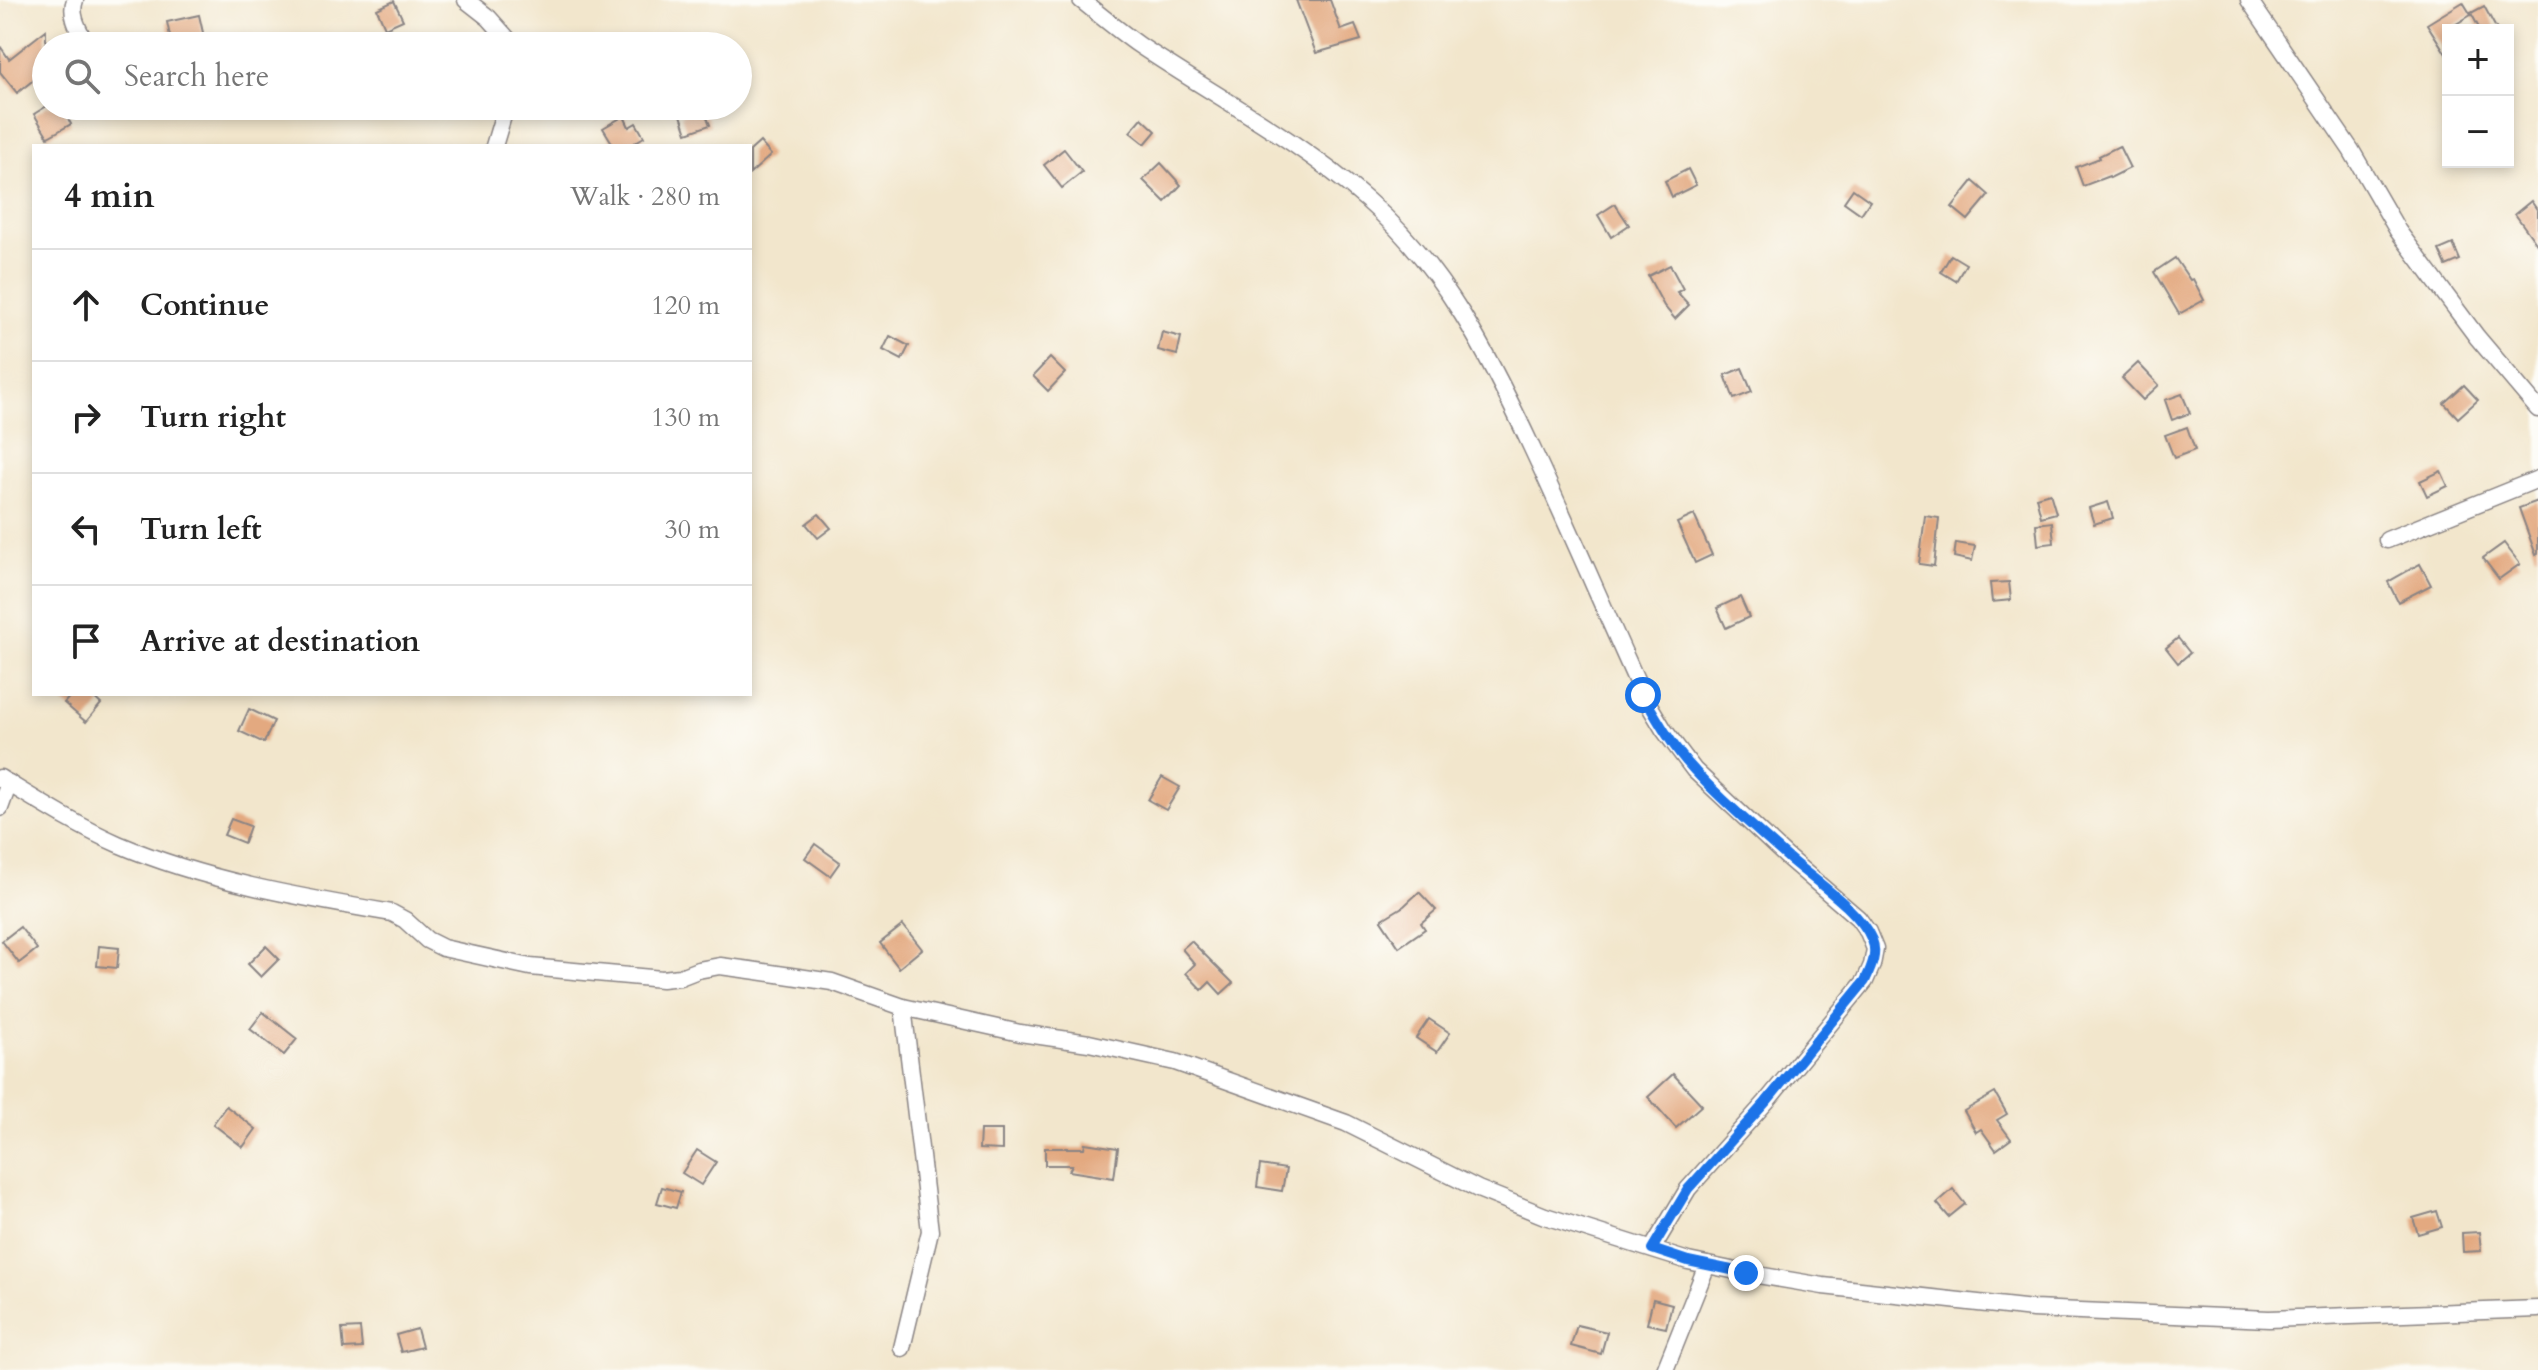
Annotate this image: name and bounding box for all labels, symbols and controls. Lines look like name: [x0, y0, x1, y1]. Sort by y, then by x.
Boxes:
map controls: [2442, 24, 2514, 168]
button: +: [2442, 24, 2514, 96]
search box: [32, 32, 752, 120]
icon: search: [60, 54, 104, 98]
text: Search here: [124, 56, 269, 97]
button: −: [2442, 96, 2514, 168]
text: 4 min: [64, 173, 155, 219]
text: Walk · 280 m: [570, 179, 720, 214]
icon: ahead: [64, 283, 108, 327]
text: Continue: [140, 285, 269, 326]
text: 120 m: [651, 288, 720, 323]
icon: right: [64, 395, 108, 439]
text: Turn right: [140, 397, 286, 438]
text: 130 m: [651, 400, 720, 435]
icon: left: [64, 507, 108, 551]
text: Turn left: [140, 509, 262, 550]
text: 30 m: [664, 512, 720, 547]
icon: arrive: [64, 619, 108, 663]
text: Arrive at destination: [140, 621, 420, 662]
route start: [1625, 677, 1661, 713]
route end: [1728, 1255, 1764, 1291]

